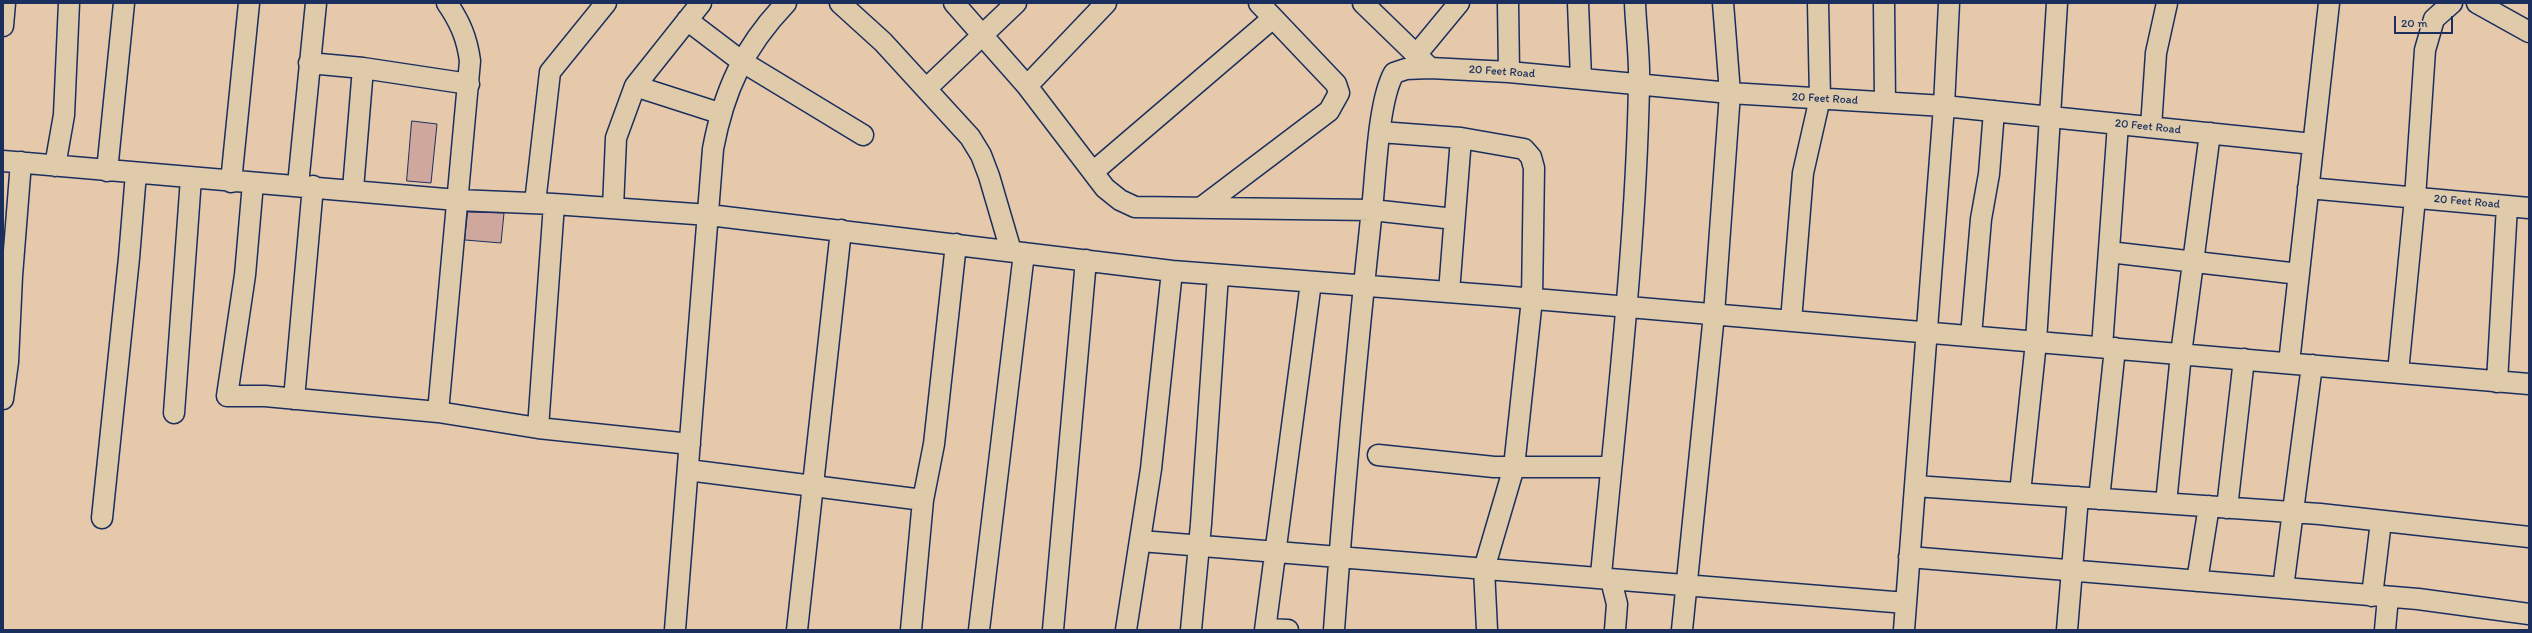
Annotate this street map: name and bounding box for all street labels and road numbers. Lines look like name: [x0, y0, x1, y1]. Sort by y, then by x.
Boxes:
street label: 20 Feet Road: [1468, 62, 1536, 82]
street label: 20 Feet Road: [1791, 90, 1859, 108]
street label: 20 Feet Road: [2114, 116, 2182, 138]
street label: 20 Feet Road: [2433, 192, 2501, 212]

